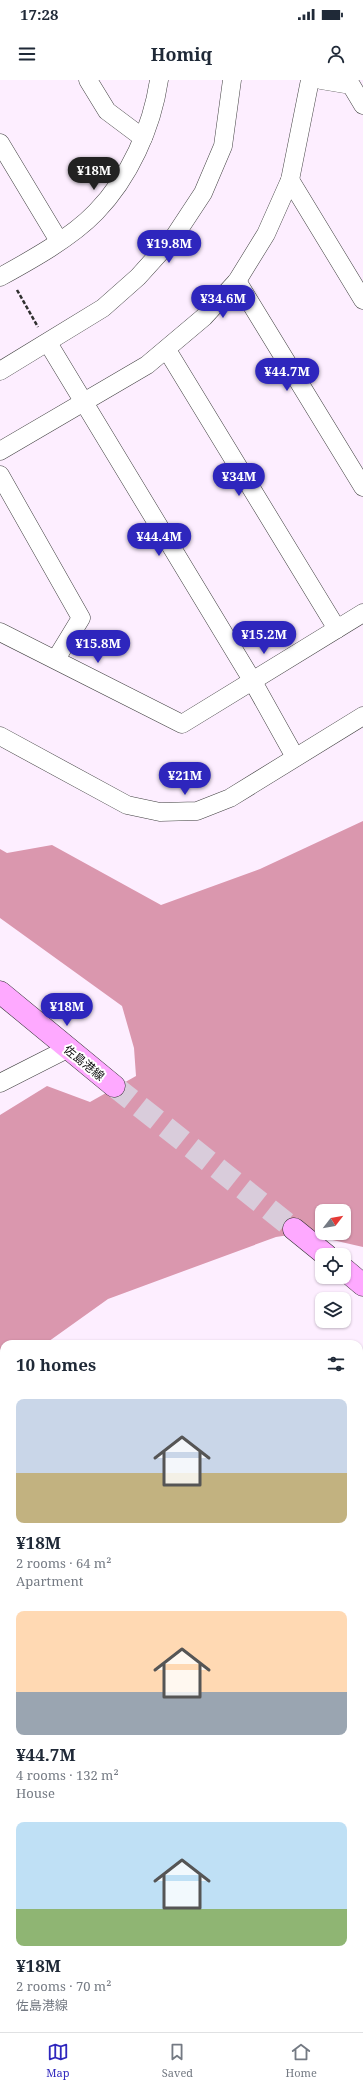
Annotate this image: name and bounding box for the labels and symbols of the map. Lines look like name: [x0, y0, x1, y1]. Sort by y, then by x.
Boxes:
pin: ¥18M: [70, 157, 118, 191]
pin: ¥19.8M: [136, 230, 202, 264]
pin: ¥34.6M: [190, 285, 256, 319]
pin: ¥44.7M: [254, 358, 320, 392]
pin: ¥34M: [215, 463, 263, 497]
pin: ¥44.4M: [126, 523, 192, 557]
pin: ¥15.2M: [231, 621, 297, 655]
pin: ¥15.8M: [65, 630, 131, 664]
pin: ¥21M: [161, 762, 209, 796]
pin: ¥18M: [43, 993, 91, 1027]
street label: 佐島港線: [60, 1041, 108, 1084]
north arrow: [315, 1204, 351, 1240]

